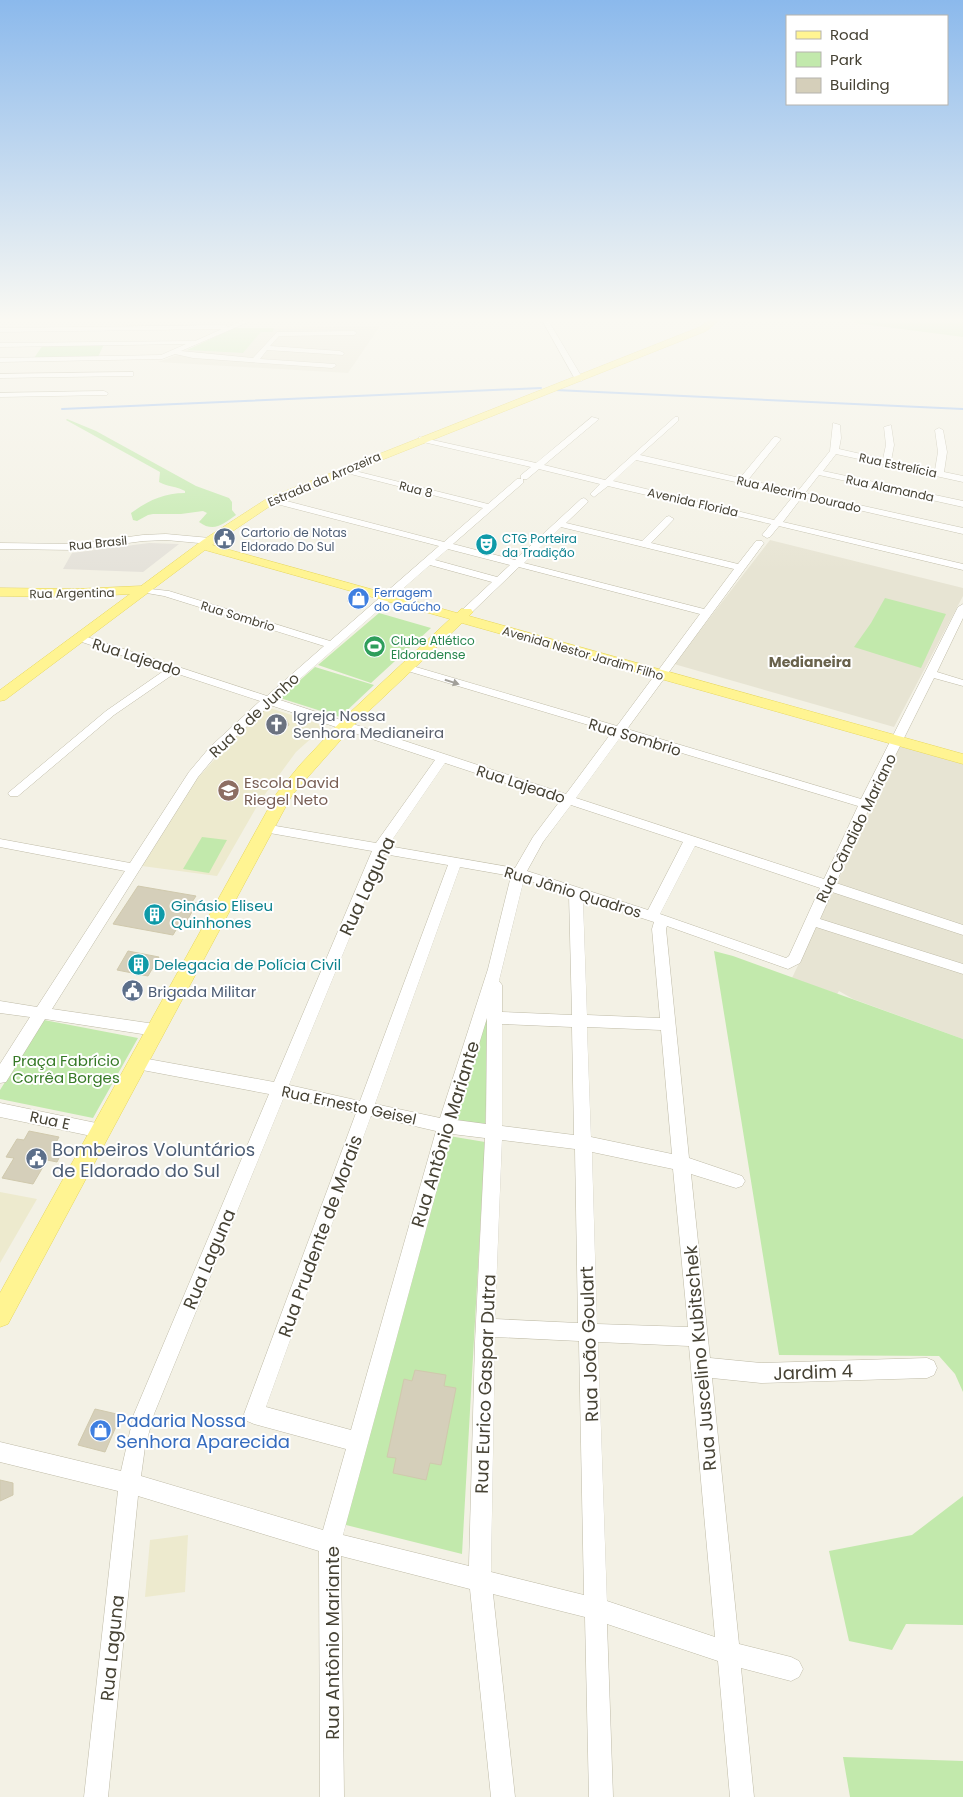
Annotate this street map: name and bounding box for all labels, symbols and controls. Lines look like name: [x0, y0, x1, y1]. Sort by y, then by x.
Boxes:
legend: [786, 15, 948, 105]
text: Road: [830, 24, 869, 45]
text: Park: [830, 49, 862, 70]
text: Building: [830, 74, 890, 95]
street label: Estrada da Arrozeira: [265, 447, 383, 511]
street label: Rua Estrelícia: [857, 448, 939, 482]
street label: Rua Alamanda: [844, 470, 936, 506]
street label: Rua Alecrim Dourado: [735, 471, 863, 517]
street label: Rua 8: [398, 477, 434, 501]
street label: Avenida Florida: [646, 483, 740, 521]
place label: Cartorio de Notas Eldorado Do Sul: [241, 524, 347, 555]
public building icon: Cartorio de Notas Eldorado Do Sul: [213, 527, 237, 551]
place label: CTG Porteira da Tradição: [502, 530, 577, 561]
street label: Rua Brasil: [68, 531, 128, 555]
theatre icon: CTG Porteira da Tradição: [474, 533, 498, 557]
street label: Rua Argentina: [29, 584, 115, 602]
place label: Ferragem do Gaúcho: [374, 584, 441, 615]
shop icon: Ferragem do Gaúcho: [346, 587, 370, 611]
street label: Rua Sombrio: [199, 597, 277, 635]
street label: Avenida Nestor Jardim Filho: [500, 622, 666, 684]
place label: Clube Atlético Eldoradense: [391, 632, 475, 663]
street label: Rua Lajeado: [90, 633, 184, 681]
sports icon: Clube Atlético Eldoradense: [363, 635, 387, 659]
district label: Medianeira: [769, 652, 851, 672]
street label: Rua 8 de Junho: [204, 668, 304, 762]
one-way arrow: [445, 678, 460, 686]
place label: Igreja Nossa Senhora Medianeira: [293, 705, 444, 743]
church icon: Igreja Nossa Senhora Medianeira: [265, 712, 289, 736]
street label: Rua Sombrio: [586, 713, 684, 761]
street label: Rua Cândido Mariano: [811, 750, 901, 906]
street label: Rua Lajeado: [474, 760, 568, 808]
place label: Escola David Riegel Neto: [244, 772, 339, 810]
school or university icon: Escola David Riegel Neto: [216, 779, 240, 803]
street label: Rua Laguna: [333, 832, 401, 940]
street label: Rua Jânio Quadros: [502, 861, 644, 923]
place label: Ginásio Eliseu Quinhones: [171, 895, 273, 933]
building icon: Ginásio Eliseu Quinhones: [143, 902, 167, 926]
building icon: Delegacia de Polícia Civil: [126, 952, 150, 976]
place label: Delegacia de Polícia Civil: [154, 954, 341, 975]
public building icon: Brigada Militar: [120, 979, 144, 1003]
place label: Brigada Militar: [148, 981, 257, 1002]
street label: Rua Antônio Mariante: [405, 1038, 485, 1230]
park label: Praça Fabrício Corrêa Borges: [12, 1050, 120, 1088]
street label: Rua Ernesto Geisel: [280, 1080, 418, 1130]
street label: Rua E: [28, 1106, 72, 1134]
street label: Rua Prudente de Morais: [272, 1131, 368, 1341]
place label: Bombeiros Voluntários de Eldorado do Sul: [52, 1137, 255, 1183]
public building icon: Bombeiros Voluntários de Eldorado do Sul: [24, 1147, 48, 1171]
street label: Rua Laguna: [177, 1205, 241, 1313]
street label: Rua Juscelino Kubitschek: [678, 1243, 722, 1472]
street label: Rua João Goulart: [574, 1266, 604, 1422]
street label: Rua Eurico Gaspar Dutra: [469, 1274, 501, 1494]
street label: Jardim 4: [773, 1358, 853, 1386]
place label: Padaria Nossa Senhora Aparecida: [116, 1408, 290, 1454]
shop icon: Padaria Nossa Senhora Aparecida: [88, 1418, 112, 1442]
street label: Rua Antônio Mariante: [320, 1546, 345, 1740]
street label: Rua Laguna: [94, 1594, 130, 1702]

